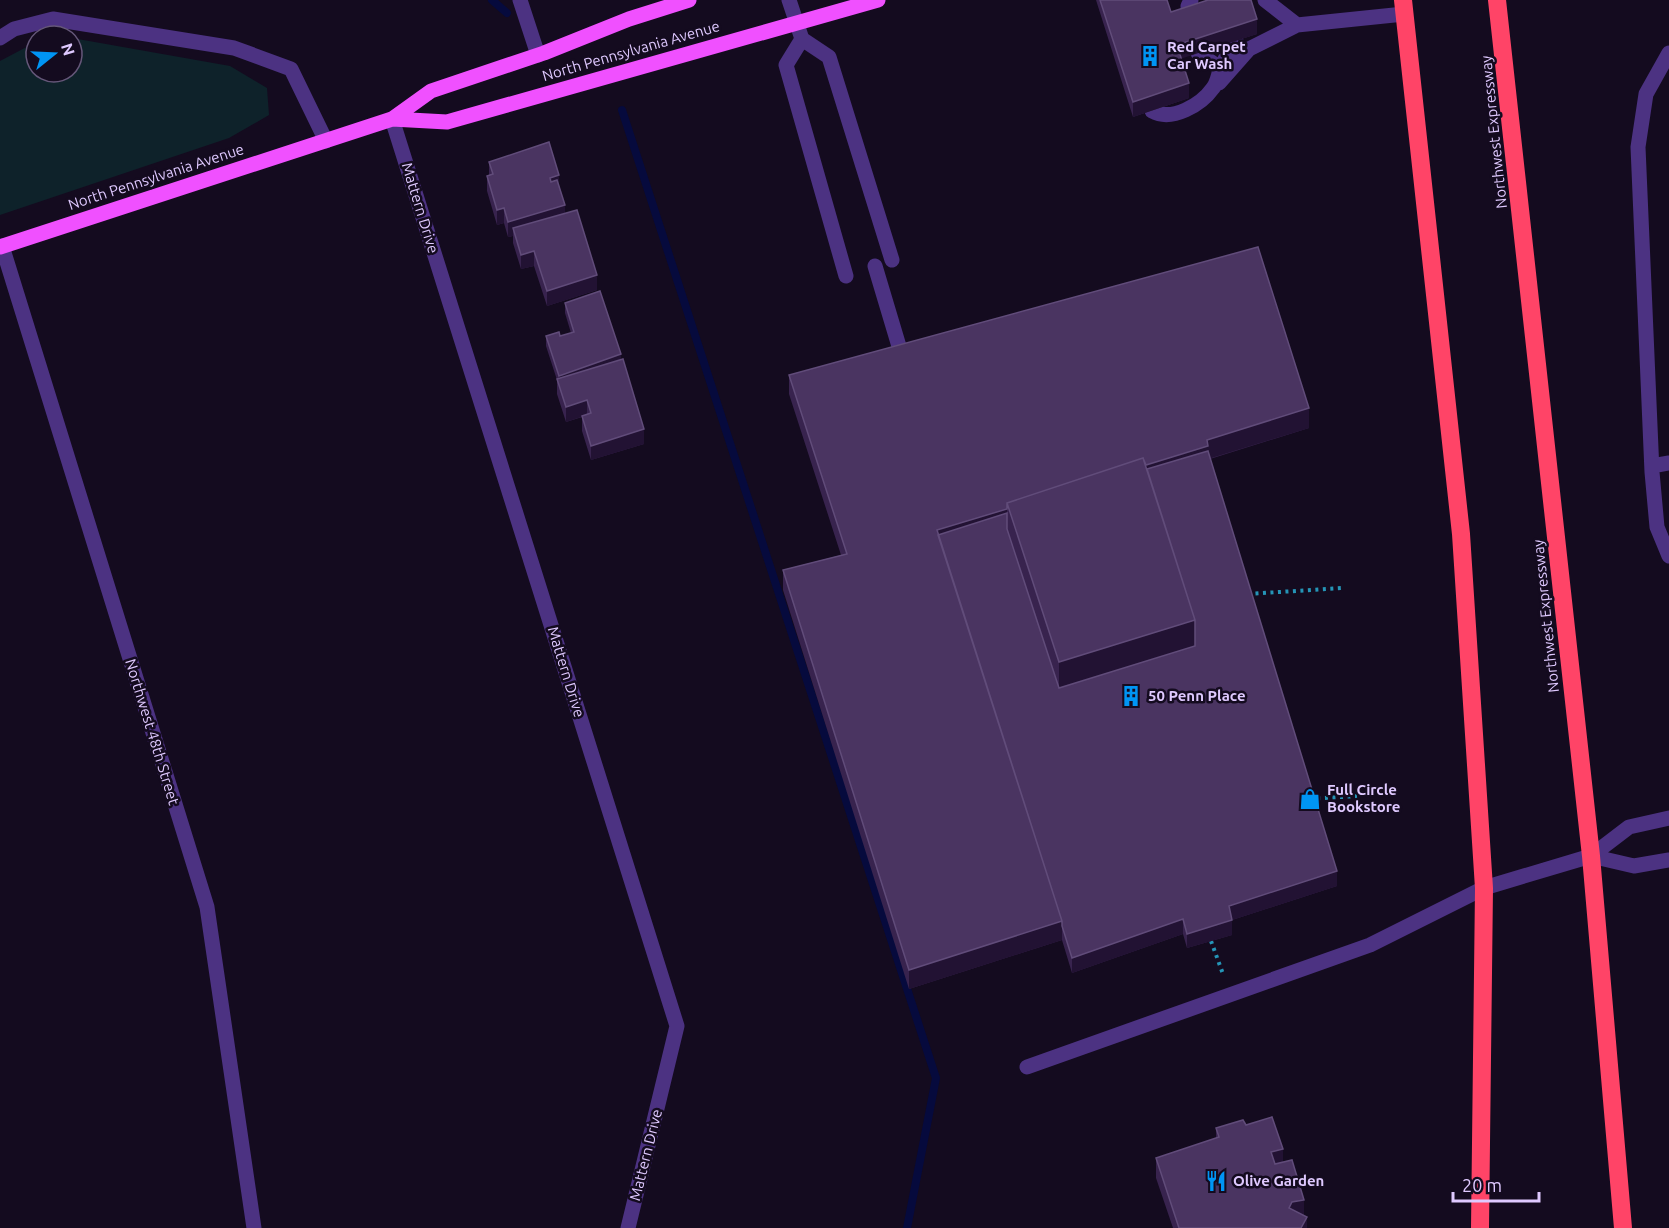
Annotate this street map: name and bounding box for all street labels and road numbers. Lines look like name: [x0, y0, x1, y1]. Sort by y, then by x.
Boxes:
street label: North Pennsylvania Avenue: [540, 17, 722, 84]
street label: Northwest Expressway: [1477, 55, 1510, 209]
street label: North Pennsylvania Avenue: [66, 140, 246, 213]
street label: Mattern Drive: [399, 160, 442, 255]
street label: Northwest Expressway: [1529, 539, 1562, 693]
street label: Mattern Drive: [545, 624, 588, 719]
street label: Northwest 48th Street: [122, 657, 183, 807]
street label: Mattern Drive: [626, 1107, 665, 1203]

